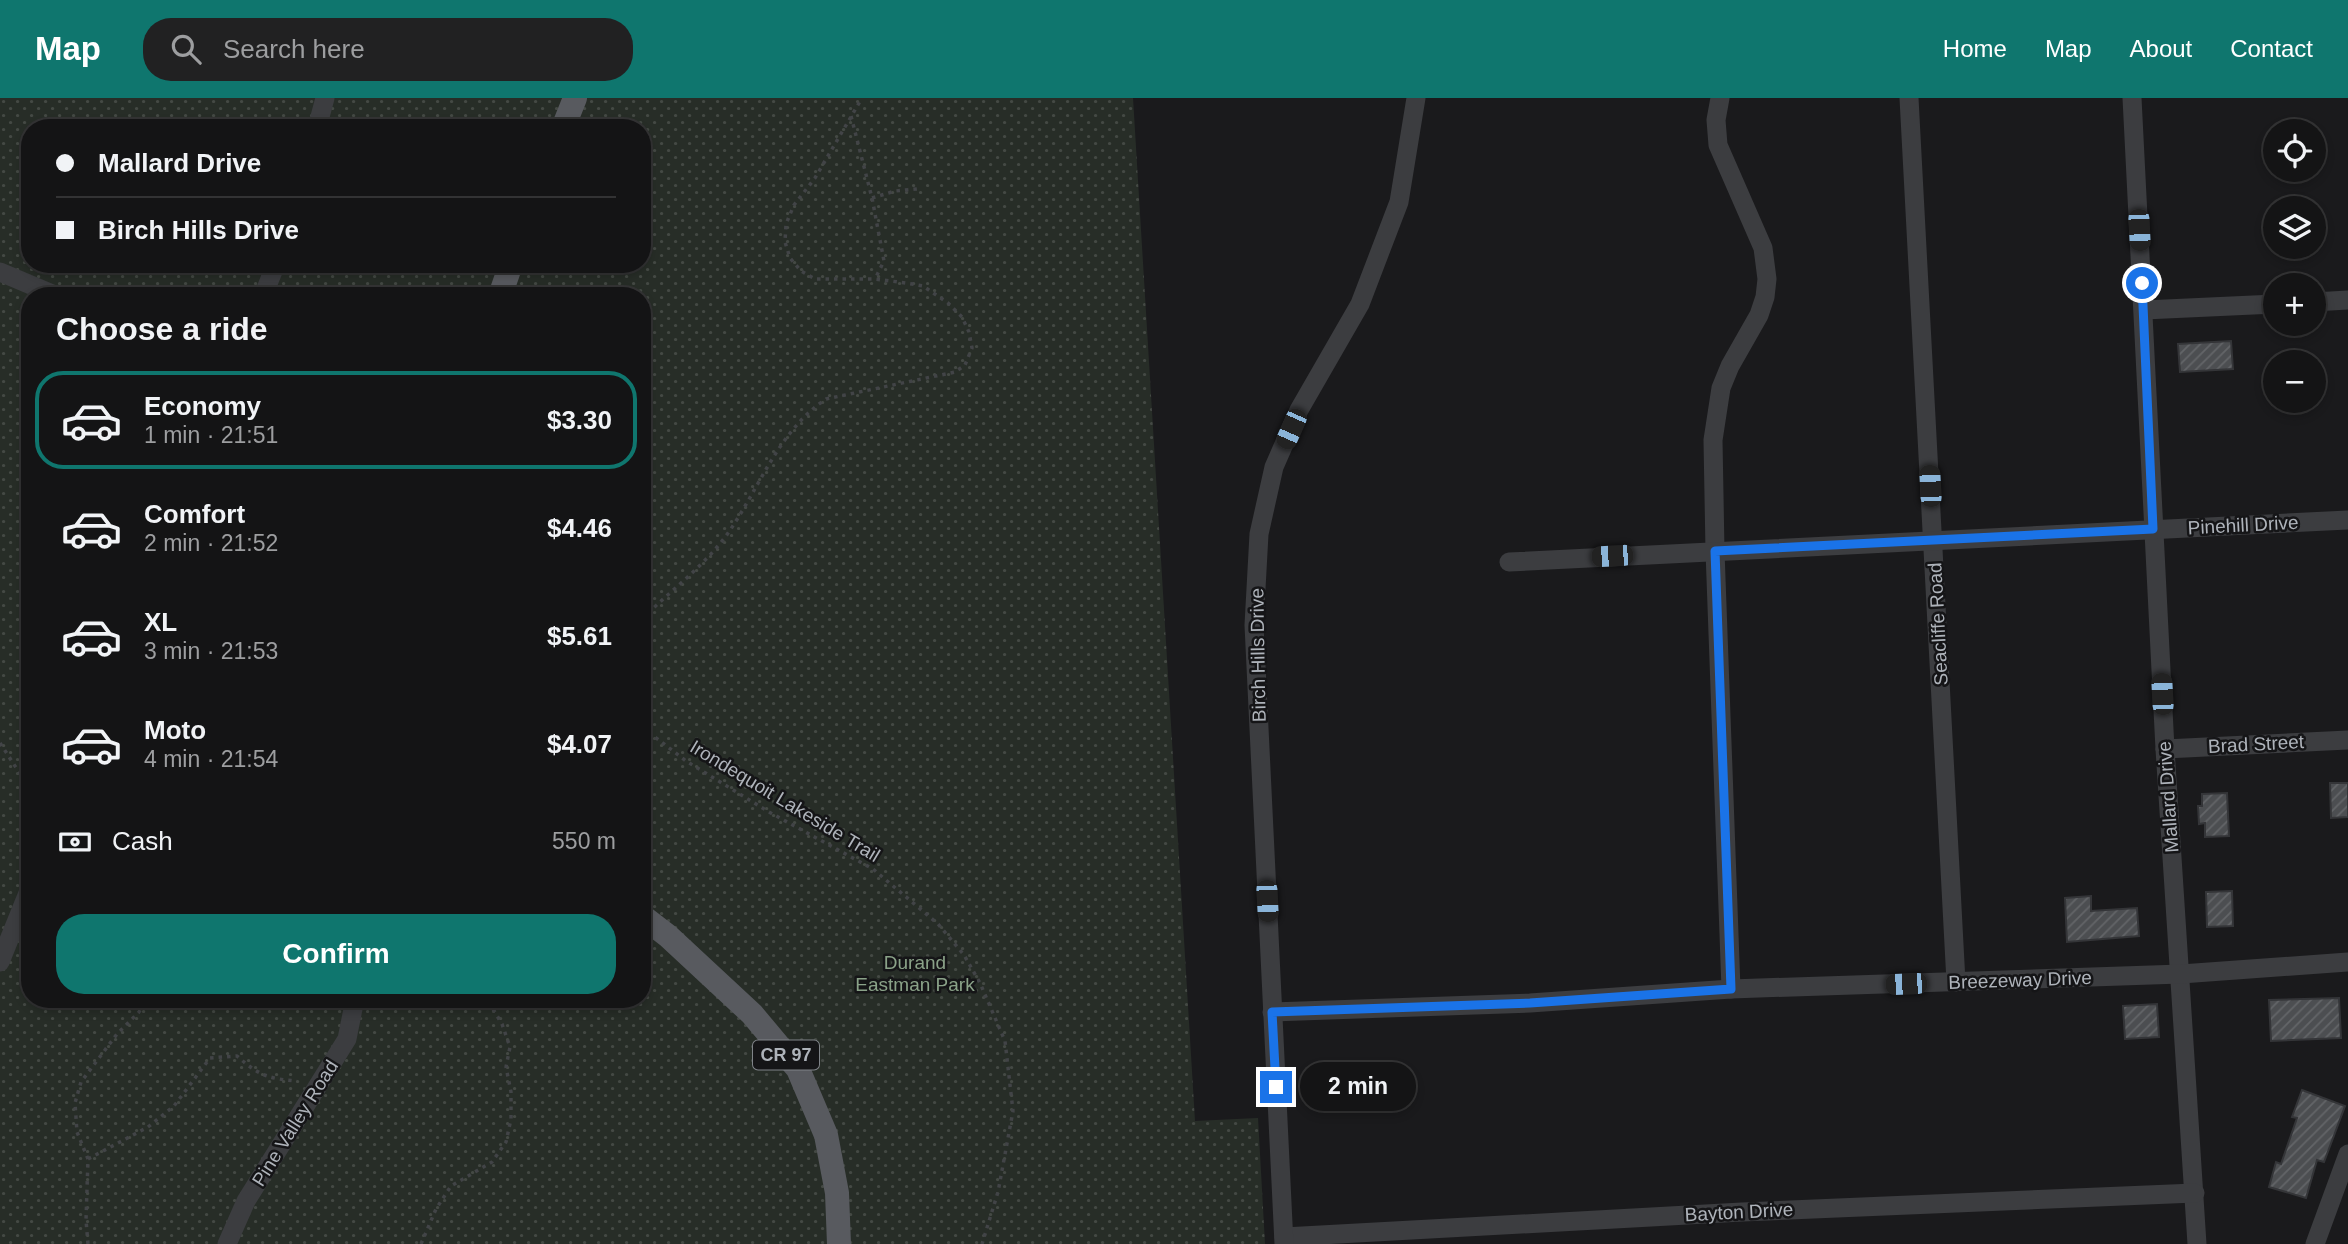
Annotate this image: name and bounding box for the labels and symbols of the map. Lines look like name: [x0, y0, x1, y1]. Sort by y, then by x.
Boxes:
car: [2128, 208, 2151, 252]
route start: [2126, 267, 2158, 299]
car: [1273, 406, 1310, 452]
car: [1919, 464, 1942, 508]
street label: Pinehill Drive: [2187, 512, 2299, 538]
car: [1591, 544, 1634, 568]
street label: Seacliffe Road: [1924, 562, 1952, 686]
street label: Birch Hills Drive: [1246, 588, 1270, 722]
car: [2151, 672, 2174, 716]
street label: Brad Street: [2207, 731, 2305, 757]
street label: Irondequoit Lakeside Trail: [686, 736, 884, 866]
street label: Mallard Drive: [2154, 740, 2182, 854]
car: [1256, 879, 1279, 923]
park label: Durand Eastman Park: [855, 952, 975, 995]
street label: Breezeway Drive: [1948, 967, 2092, 993]
car: [1885, 973, 1928, 995]
road number: CR 97: [753, 1040, 819, 1070]
street label: Pine Valley Road: [248, 1056, 342, 1190]
callout: 2 min: [1300, 1062, 1416, 1112]
route end: [1260, 1071, 1292, 1103]
street label: Bayton Drive: [1684, 1199, 1794, 1225]

